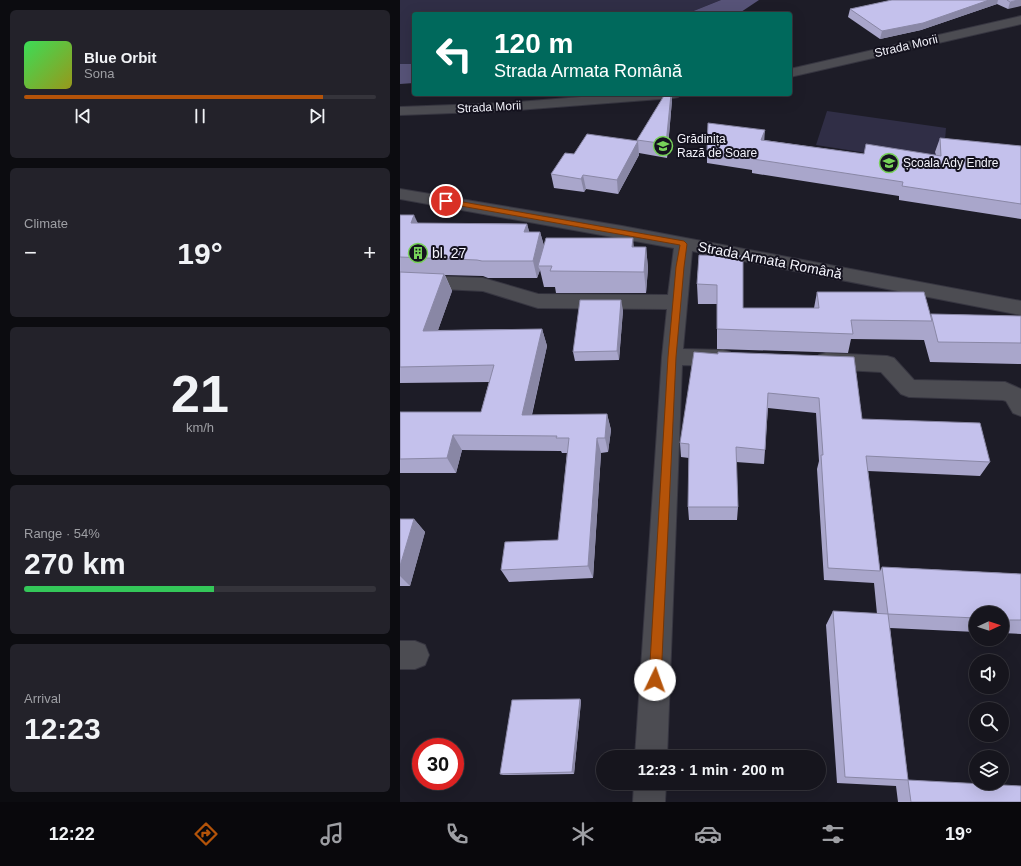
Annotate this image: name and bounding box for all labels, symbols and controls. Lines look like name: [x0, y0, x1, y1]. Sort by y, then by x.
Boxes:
icon: left: [428, 28, 480, 80]
text: 120 m: [494, 28, 573, 59]
street label: Strada Morii: [873, 32, 939, 60]
text: Blue Orbit: [84, 49, 157, 66]
text: Strada Armata Română: [494, 61, 682, 81]
text: Sona: [84, 66, 114, 81]
street label: Strada Morii: [456, 98, 522, 116]
icon: previous: [72, 105, 94, 127]
icon: pause: [189, 105, 211, 127]
icon: next: [306, 105, 328, 127]
place label: Grădinița Rază de Soare: [677, 132, 757, 160]
school or university icon: Grădinița Rază de Soare: [652, 135, 674, 157]
school or university icon: Școala Ady Endre: [878, 152, 900, 174]
place label: Școala Ady Endre: [903, 156, 999, 170]
pin: [429, 184, 463, 218]
icon: arrive: [435, 190, 457, 212]
text: Climate: [24, 216, 68, 231]
text: 19°: [177, 237, 223, 270]
street label: Strada Armata Română: [697, 238, 844, 282]
text: −: [24, 240, 37, 265]
text: +: [363, 240, 376, 265]
building icon: bl. 27: [407, 242, 429, 264]
place label: bl. 27: [432, 245, 466, 261]
text: 21: [171, 365, 229, 423]
text: km/h: [186, 420, 214, 435]
text: Range · 54%: [24, 526, 100, 541]
text: 270 km: [24, 547, 126, 580]
north arrow: [969, 606, 1009, 646]
map controls: [969, 606, 1009, 790]
button: sound: [969, 654, 1009, 694]
position arrow: [634, 659, 676, 701]
text: Arrival: [24, 691, 61, 706]
button: search: [969, 702, 1009, 742]
text: 12:23: [24, 712, 101, 745]
speed limit sign: 30: [412, 738, 464, 790]
button: layers: [969, 750, 1009, 790]
text: 12:23 · 1 min · 200 m: [638, 761, 784, 778]
icon: directions: [192, 820, 220, 848]
icon: music: [318, 820, 346, 848]
icon: phone: [443, 820, 471, 848]
icon: climate: [569, 820, 597, 848]
icon: car: [694, 820, 722, 848]
icon: filters: [819, 820, 847, 848]
text: 12:22: [49, 824, 95, 844]
text: 19°: [945, 824, 972, 844]

